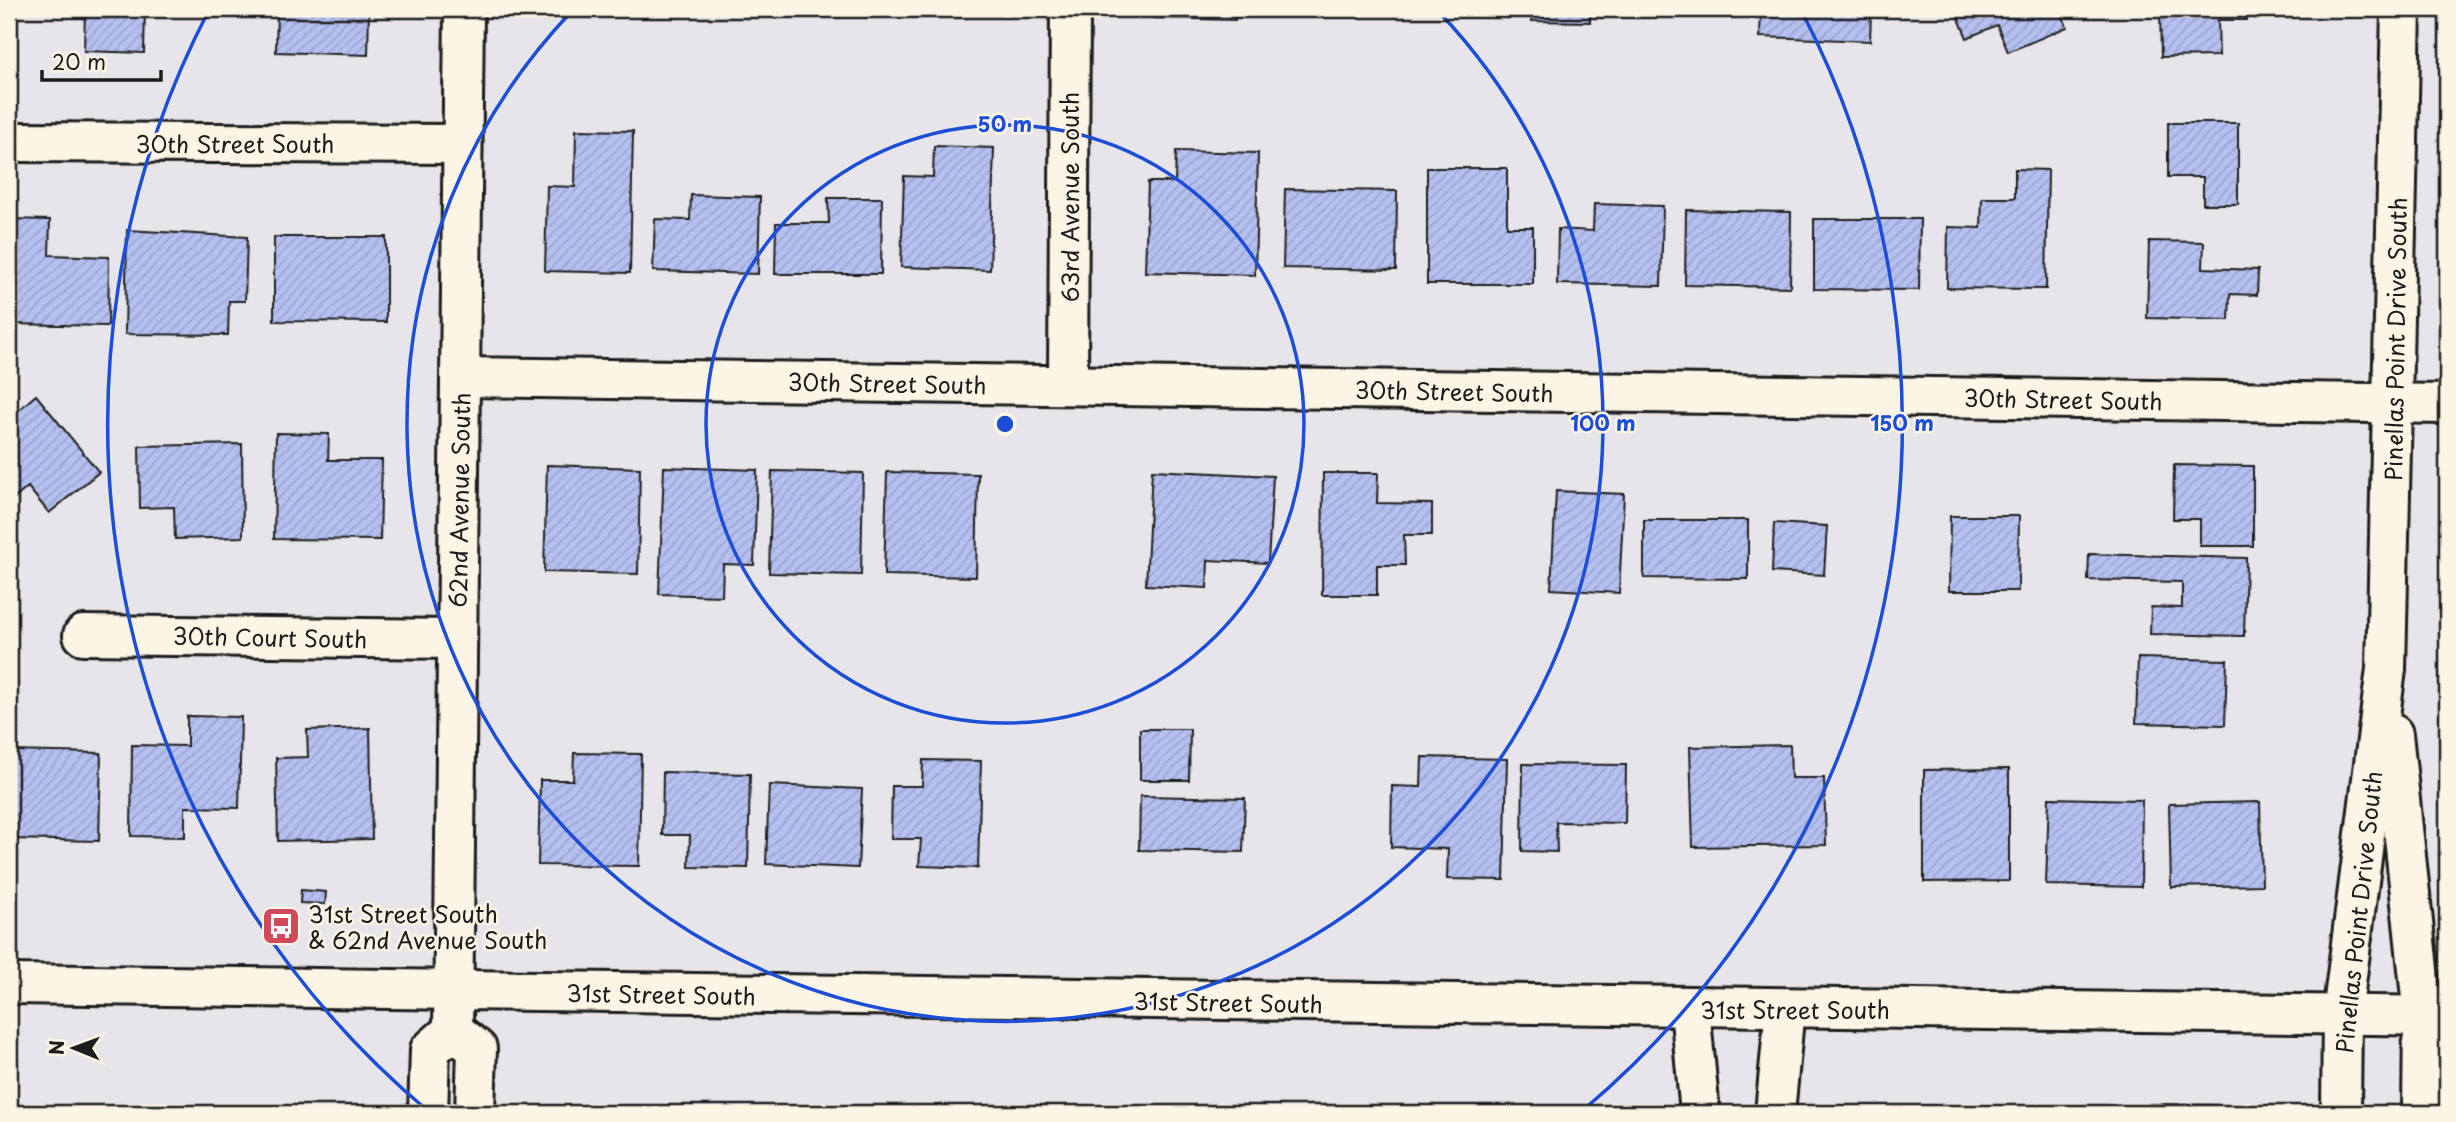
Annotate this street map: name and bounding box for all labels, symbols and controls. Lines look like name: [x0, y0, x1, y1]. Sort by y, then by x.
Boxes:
scale bar: [42, 38, 161, 82]
text: 20 m: [52, 45, 106, 77]
street label: 63rd Avenue South: [1052, 92, 1087, 302]
text: 50 m: [978, 107, 1032, 139]
street label: 30th Street South: [136, 126, 334, 161]
street label: Pinellas Point Drive South: [2375, 197, 2415, 481]
street label: 30th Street South: [787, 364, 987, 402]
street label: 30th Street South: [1354, 372, 1554, 410]
street label: 30th Street South: [1963, 380, 2163, 418]
street label: 62nd Avenue South: [440, 392, 478, 608]
text: 100 m: [1570, 406, 1636, 438]
text: 150 m: [1870, 406, 1934, 438]
centre of rings: [993, 412, 1017, 436]
street label: 30th Court South: [172, 618, 368, 656]
street label: Pinellas Point Drive South: [2326, 769, 2390, 1055]
place label: 31st Street South & 62nd Avenue South: [308, 896, 547, 957]
bus stop icon: 31st Street South & 62nd Avenue South: [260, 905, 302, 947]
street label: 31st Street South: [566, 975, 756, 1013]
street label: 31st Street South: [1133, 983, 1323, 1021]
street label: 31st Street South: [1700, 992, 1890, 1027]
north arrow: [38, 1014, 108, 1084]
text: N: [42, 1040, 70, 1055]

